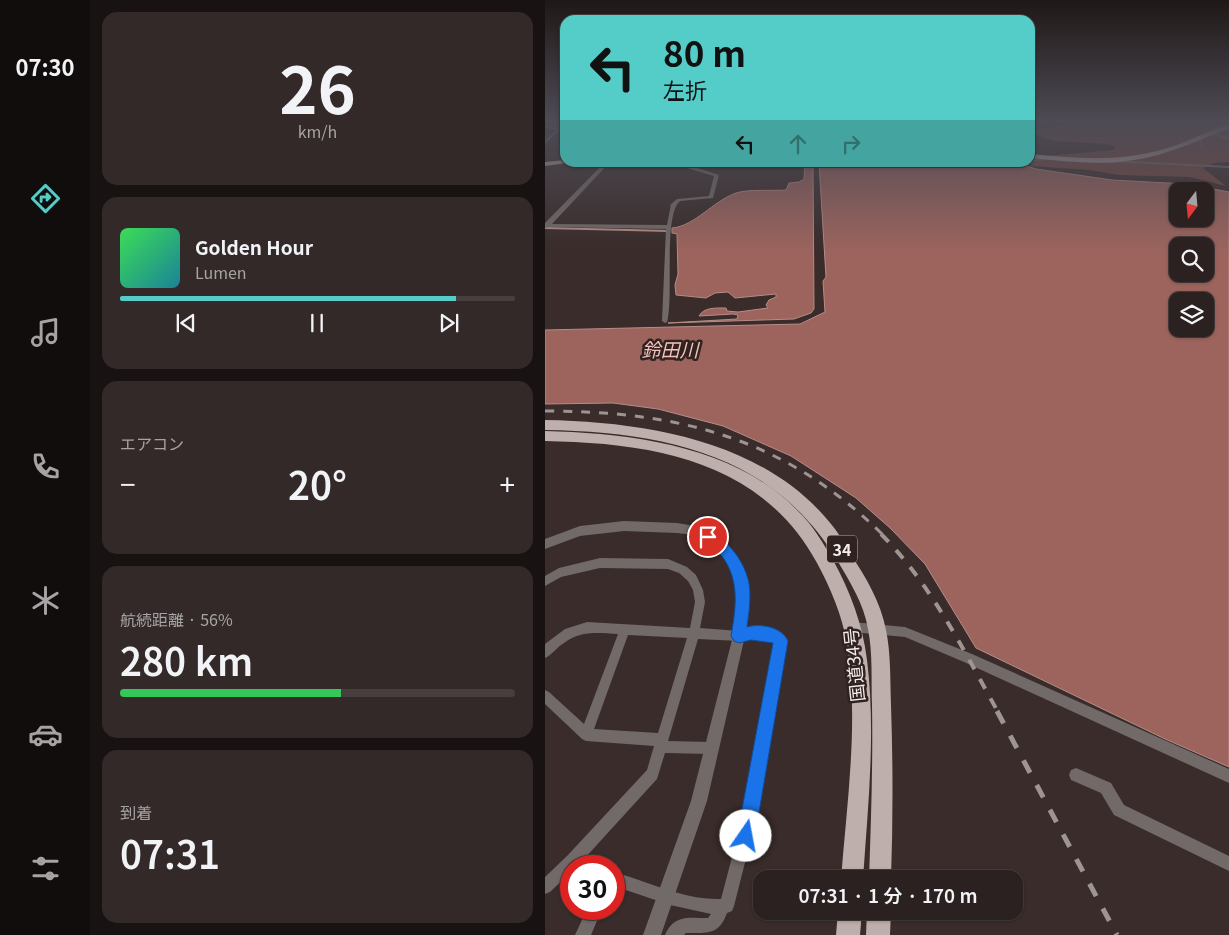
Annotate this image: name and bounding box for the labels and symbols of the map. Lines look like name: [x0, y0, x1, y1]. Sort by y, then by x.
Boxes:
north arrow: [1169, 182, 1214, 228]
water label: 鈴田川: [641, 335, 700, 362]
pin: [687, 516, 729, 558]
road number: 34: [827, 536, 857, 562]
street label: 国道34号: [836, 627, 870, 703]
position arrow: [719, 809, 771, 861]
speed limit sign: 30: [560, 855, 625, 920]

